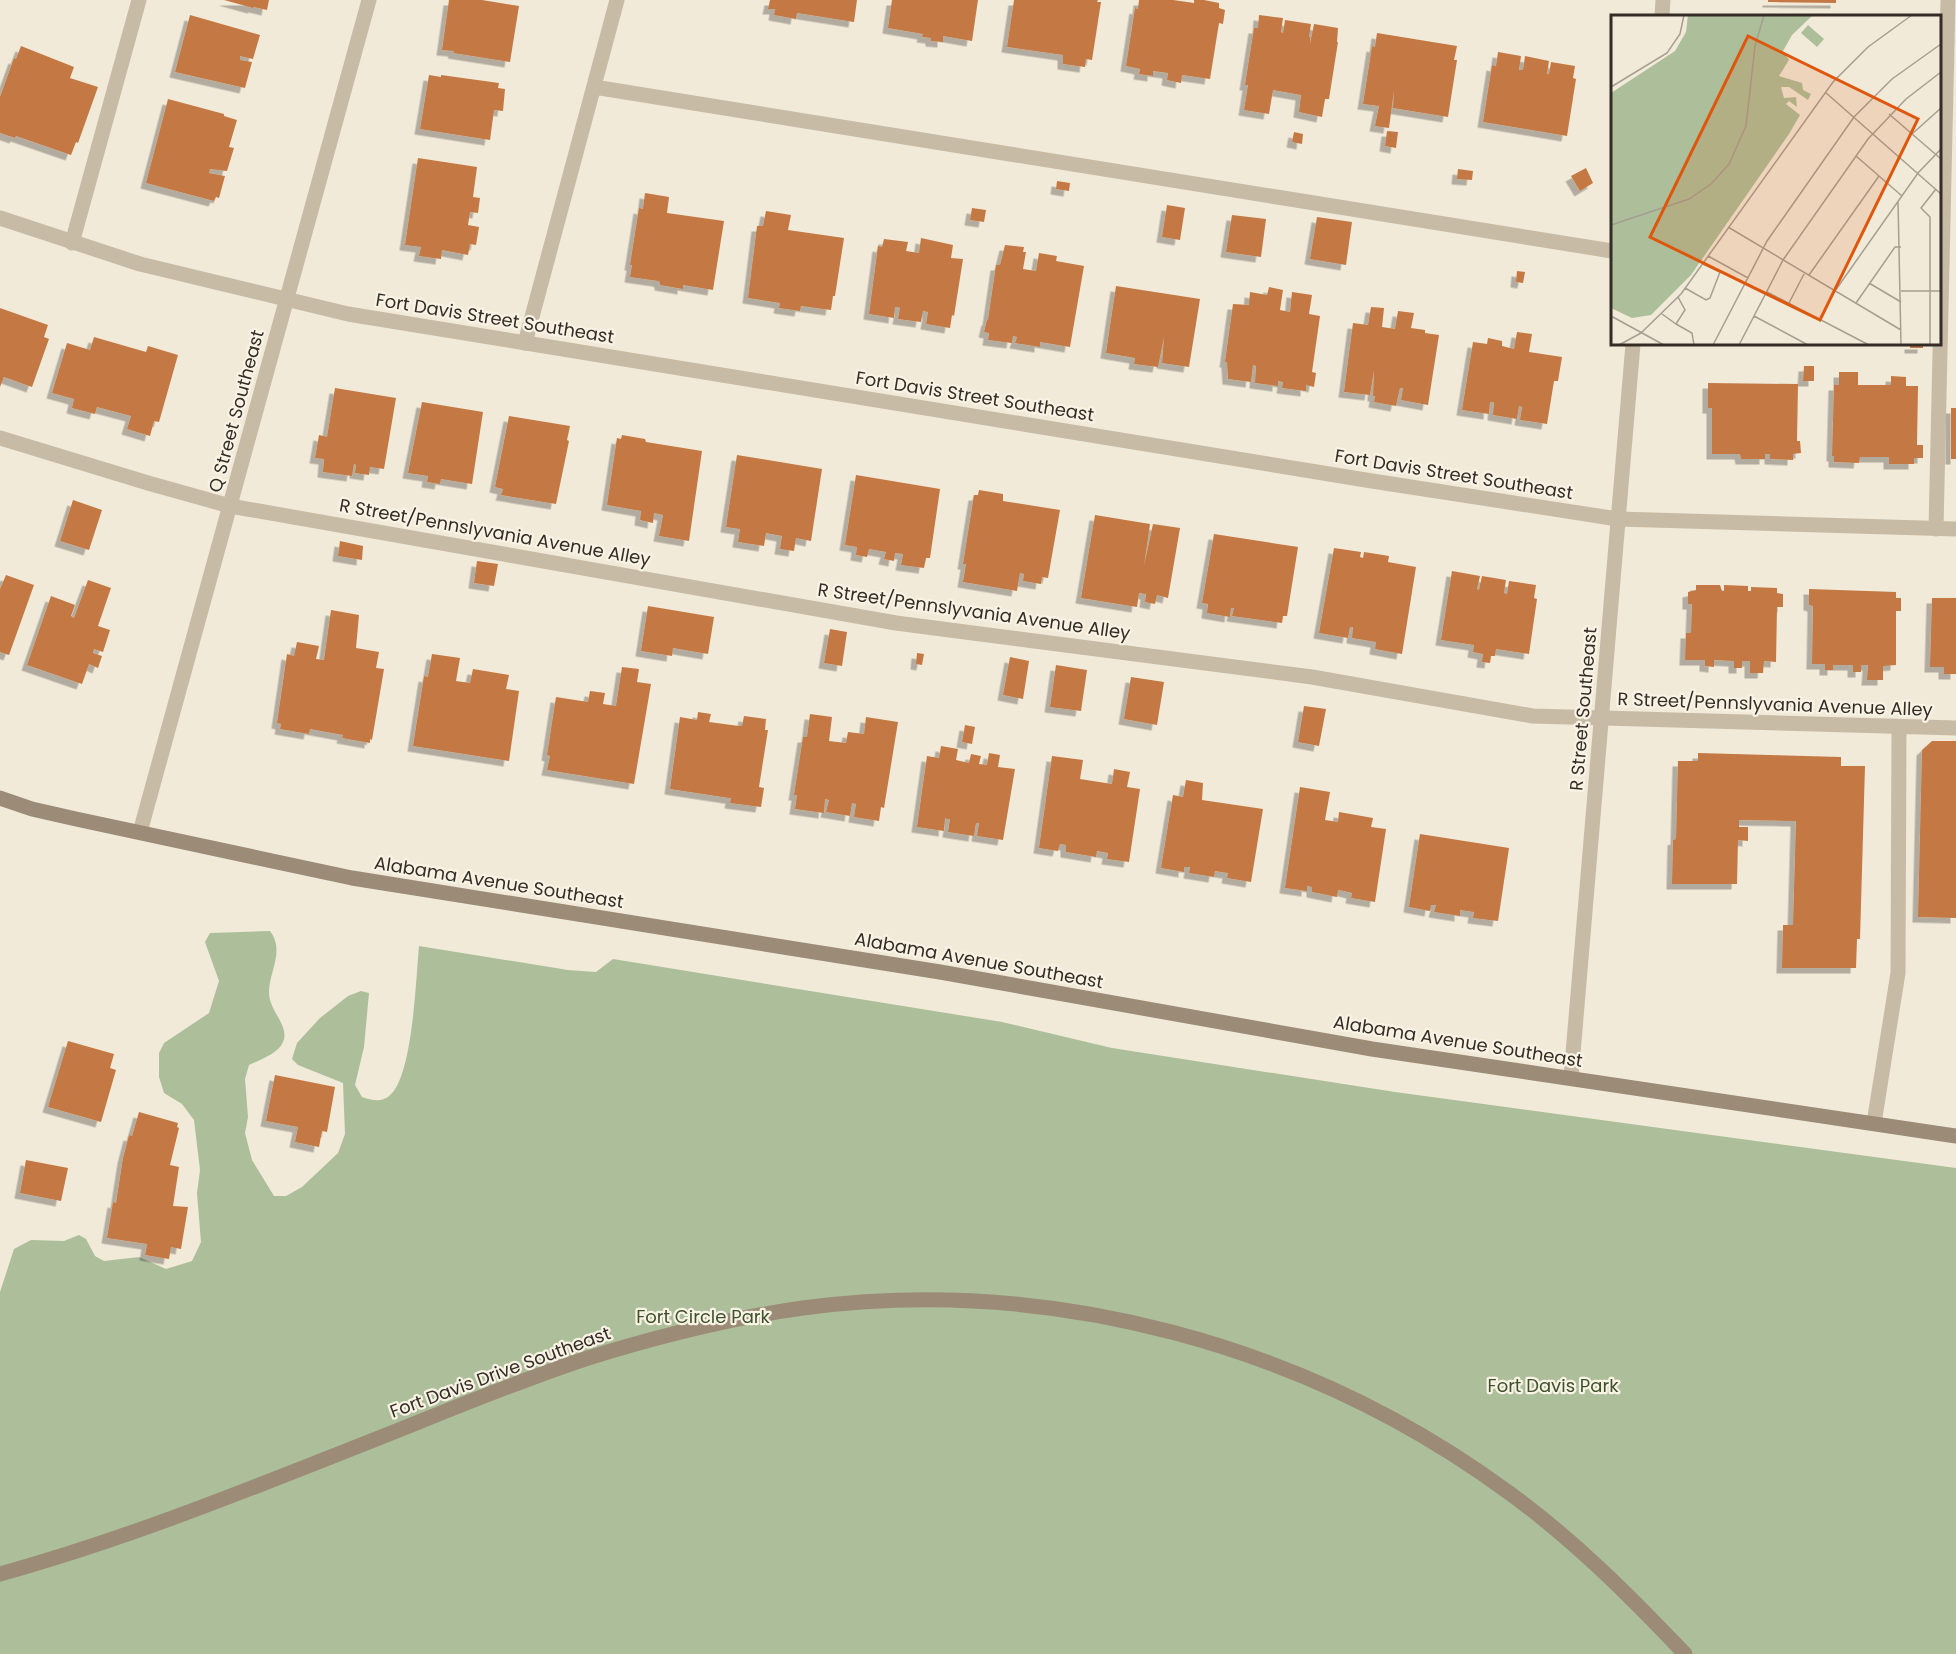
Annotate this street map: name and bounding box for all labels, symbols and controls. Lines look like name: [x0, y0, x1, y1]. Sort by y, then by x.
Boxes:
inset map: [1611, 15, 1941, 345]
street label: Fort Davis Street Southeast: [374, 287, 616, 349]
street label: Q Street Southeast: [202, 327, 270, 495]
street label: Fort Davis Street Southeast: [854, 365, 1096, 427]
street label: Fort Davis Street Southeast: [1333, 443, 1575, 505]
street label: R Street/Pennslyvania Avenue Alley: [337, 492, 653, 572]
street label: R Street/Pennslyvania Avenue Alley: [816, 577, 1132, 645]
street label: R Street Southeast: [1563, 626, 1603, 792]
street label: R Street/Pennslyvania Avenue Alley: [1617, 686, 1933, 722]
street label: Alabama Avenue Southeast: [373, 850, 625, 914]
street label: Alabama Avenue Southeast: [853, 926, 1105, 994]
street label: Alabama Avenue Southeast: [1332, 1009, 1584, 1073]
park label: Fort Circle Park: [636, 1304, 771, 1329]
street label: Fort Davis Drive Southeast: [386, 1320, 614, 1424]
park label: Fort Davis Park: [1488, 1373, 1619, 1398]

